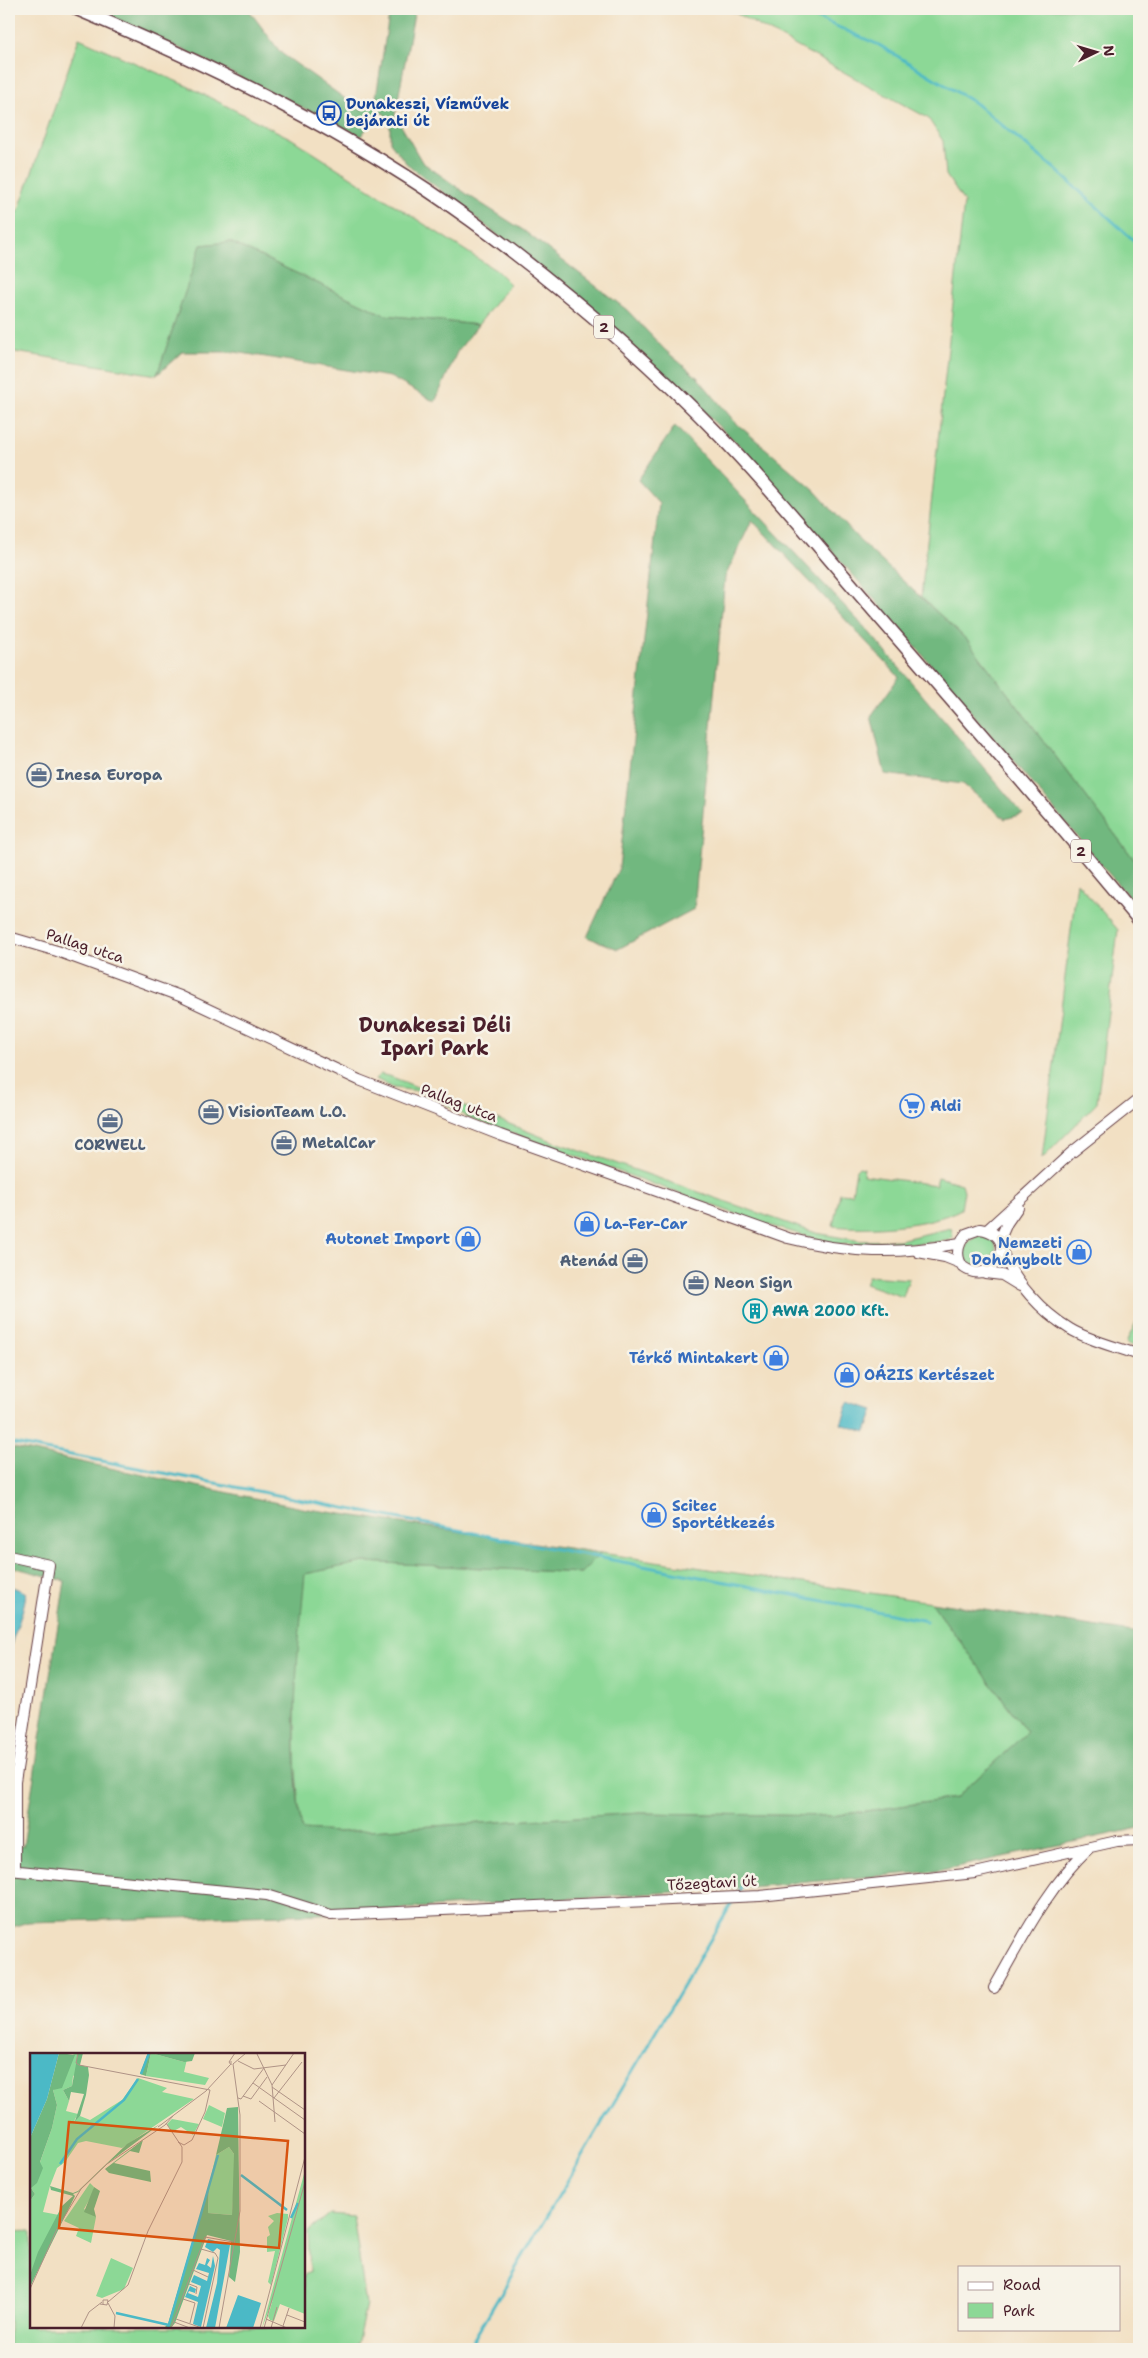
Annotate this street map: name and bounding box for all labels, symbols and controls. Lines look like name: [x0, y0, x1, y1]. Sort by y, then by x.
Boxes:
north arrow: [1070, 28, 1120, 78]
text: N: [1100, 45, 1118, 57]
place label: Dunakeszi, Vízművek bejárati út: [346, 94, 510, 131]
bus stop icon: Dunakeszi, Vízművek bejárati út: [316, 100, 342, 126]
road number: 2: [594, 316, 614, 338]
office icon: Inesa Europa: [26, 762, 52, 788]
place label: Inesa Europa: [56, 765, 163, 785]
road number: 2: [1071, 839, 1091, 862]
street label: Pallag utca: [43, 924, 127, 968]
district label: Dunakeszi Déli Ipari Park: [359, 1012, 511, 1061]
street label: Pallag utca: [418, 1079, 501, 1127]
supermarket icon: Aldi: [899, 1093, 925, 1119]
place label: Aldi: [930, 1096, 961, 1116]
office icon: VisionTeam L.O.: [198, 1099, 224, 1125]
place label: VisionTeam L.O.: [228, 1102, 347, 1122]
office icon: CORWELL: [97, 1108, 123, 1134]
office icon: MetalCar: [271, 1130, 297, 1156]
place label: MetalCar: [302, 1133, 376, 1153]
place label: CORWELL: [74, 1135, 146, 1155]
shop icon: La-Fer-Car: [574, 1211, 600, 1237]
place label: La-Fer-Car: [604, 1214, 687, 1234]
shop icon: Autonet Import: [455, 1226, 481, 1252]
place label: Autonet Import: [325, 1229, 450, 1249]
place label: Nemzeti Dohánybolt: [971, 1233, 1062, 1270]
shop icon: Nemzeti Dohánybolt: [1066, 1239, 1092, 1265]
office icon: Atenád: [622, 1248, 648, 1274]
place label: Atenád: [560, 1251, 618, 1271]
office icon: Neon Sign: [683, 1270, 709, 1296]
place label: Neon Sign: [714, 1273, 793, 1293]
building icon: AWA 2000 Kft.: [742, 1298, 768, 1324]
place label: AWA 2000 Kft.: [772, 1301, 889, 1321]
shop icon: Térkő Mintakert: [763, 1345, 789, 1371]
place label: Térkő Mintakert: [629, 1348, 758, 1368]
shop icon: OÁZIS Kertészet: [834, 1362, 860, 1388]
place label: OÁZIS Kertészet: [864, 1364, 995, 1385]
place label: Scitec Sportétkezés: [672, 1496, 775, 1533]
shop icon: Scitec Sportétkezés: [641, 1502, 667, 1528]
street label: Tőzegtavi út: [666, 1871, 758, 1895]
inset map: [30, 2053, 305, 2328]
legend: [958, 2266, 1120, 2330]
text: Road: [1003, 2275, 1041, 2295]
text: Park: [1003, 2301, 1035, 2321]

